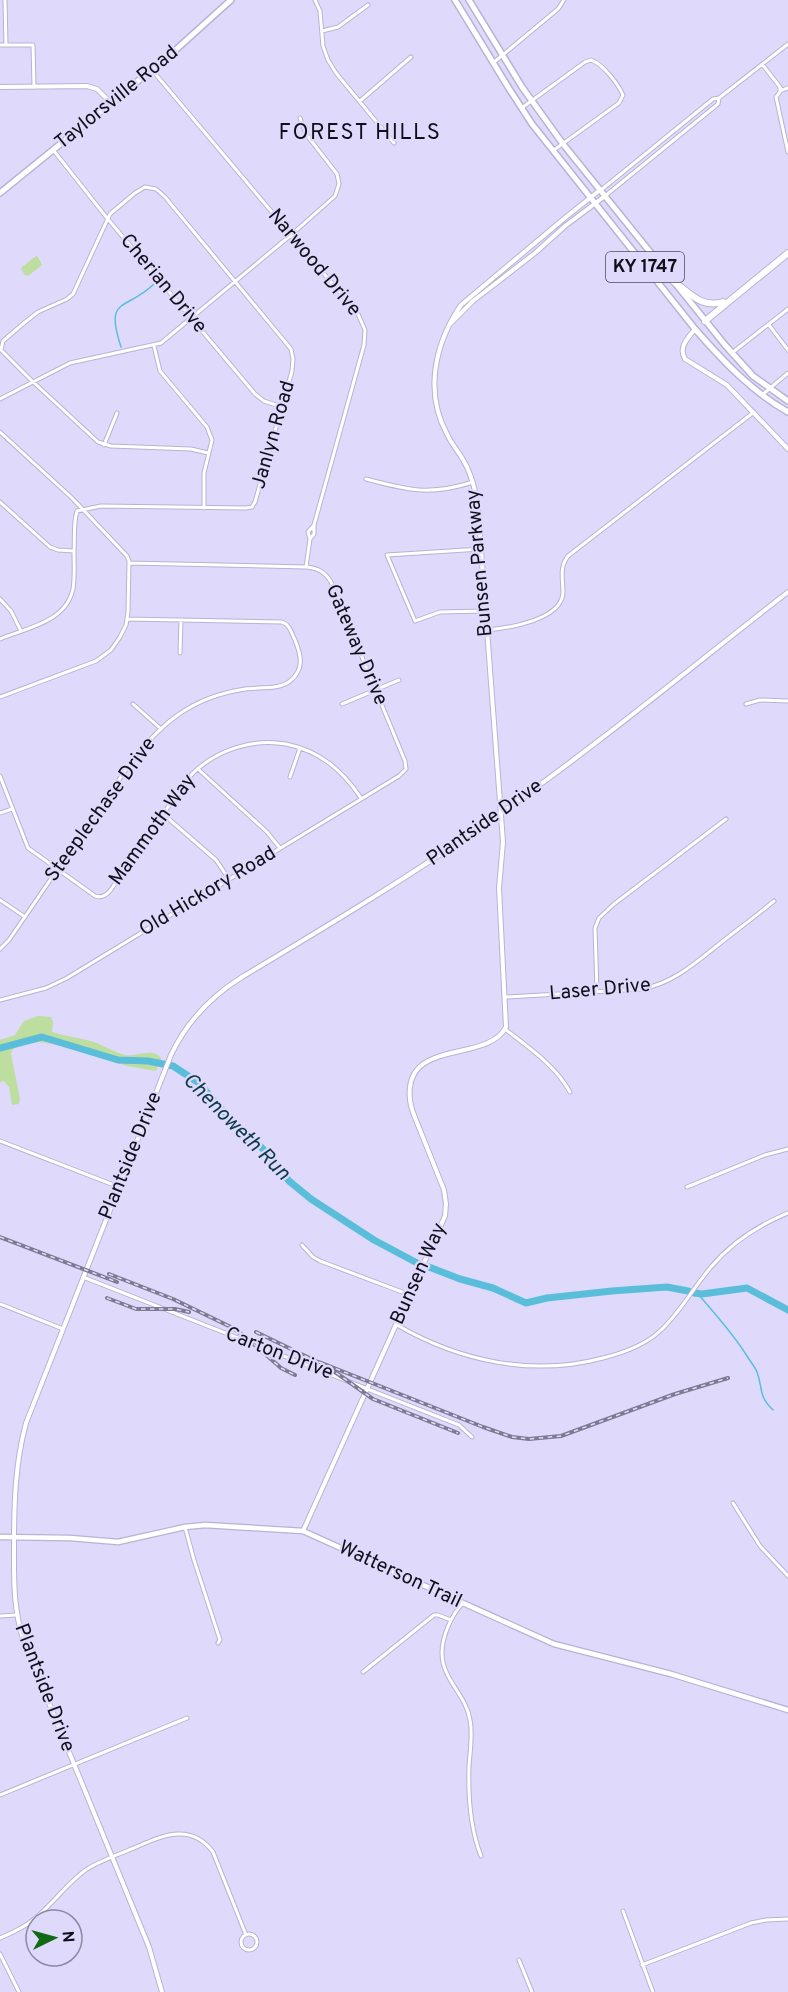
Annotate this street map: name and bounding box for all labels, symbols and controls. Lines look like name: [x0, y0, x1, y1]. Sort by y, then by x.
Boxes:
street label: Taylorsville Road: [50, 40, 184, 156]
district label: FOREST HILLS: [279, 120, 441, 147]
street label: Narwood Drive: [261, 204, 367, 322]
street label: Cherian Drive: [114, 229, 212, 339]
road number: KY 1747: [606, 252, 684, 282]
street label: Janlyn Road: [246, 378, 302, 492]
street label: Bunsen Parkway: [461, 488, 499, 638]
street label: Gateway Drive: [319, 580, 393, 710]
street label: Steeplechase Drive: [40, 732, 162, 888]
street label: Mammoth Way: [104, 769, 202, 891]
street label: Plantside Drive: [422, 773, 548, 873]
street label: Old Hickory Road: [135, 841, 281, 943]
street label: Laser Drive: [548, 973, 652, 1007]
water label: Chenoweth Run: [176, 1067, 296, 1187]
street label: Plantside Drive: [94, 1088, 168, 1224]
street label: Bunsen Way: [385, 1219, 453, 1329]
street label: Carton Drive: [221, 1322, 337, 1386]
street label: Watterson Trail: [334, 1535, 466, 1615]
street label: Plantside Drive: [8, 1620, 80, 1756]
north arrow: [24, 1908, 84, 1968]
text: N: [56, 1930, 77, 1943]

